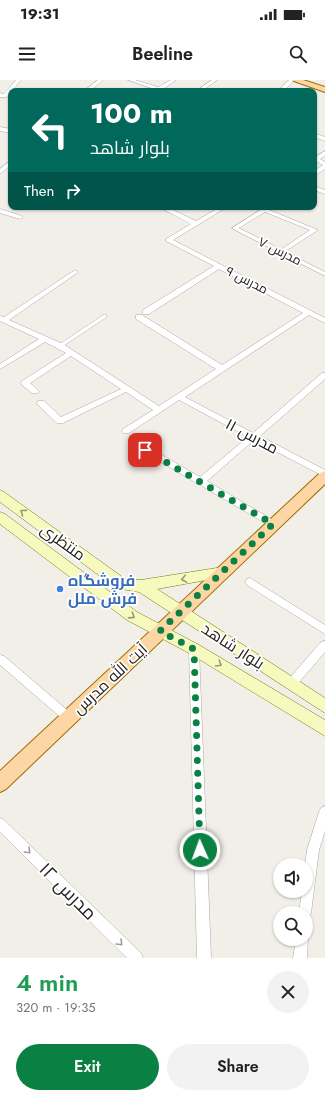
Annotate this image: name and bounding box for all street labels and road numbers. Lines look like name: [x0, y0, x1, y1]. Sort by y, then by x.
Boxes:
street label: مدرس ۷: [255, 232, 305, 270]
street label: مدرس ۹: [223, 261, 271, 299]
street label: مدرس ۱۱: [221, 412, 283, 460]
street label: منتظری: [36, 518, 90, 566]
street label: بلوار شاهد: [197, 617, 269, 675]
street label: آیت الله مدرس: [67, 638, 153, 720]
street label: مدرس ۱۲: [33, 856, 103, 926]

